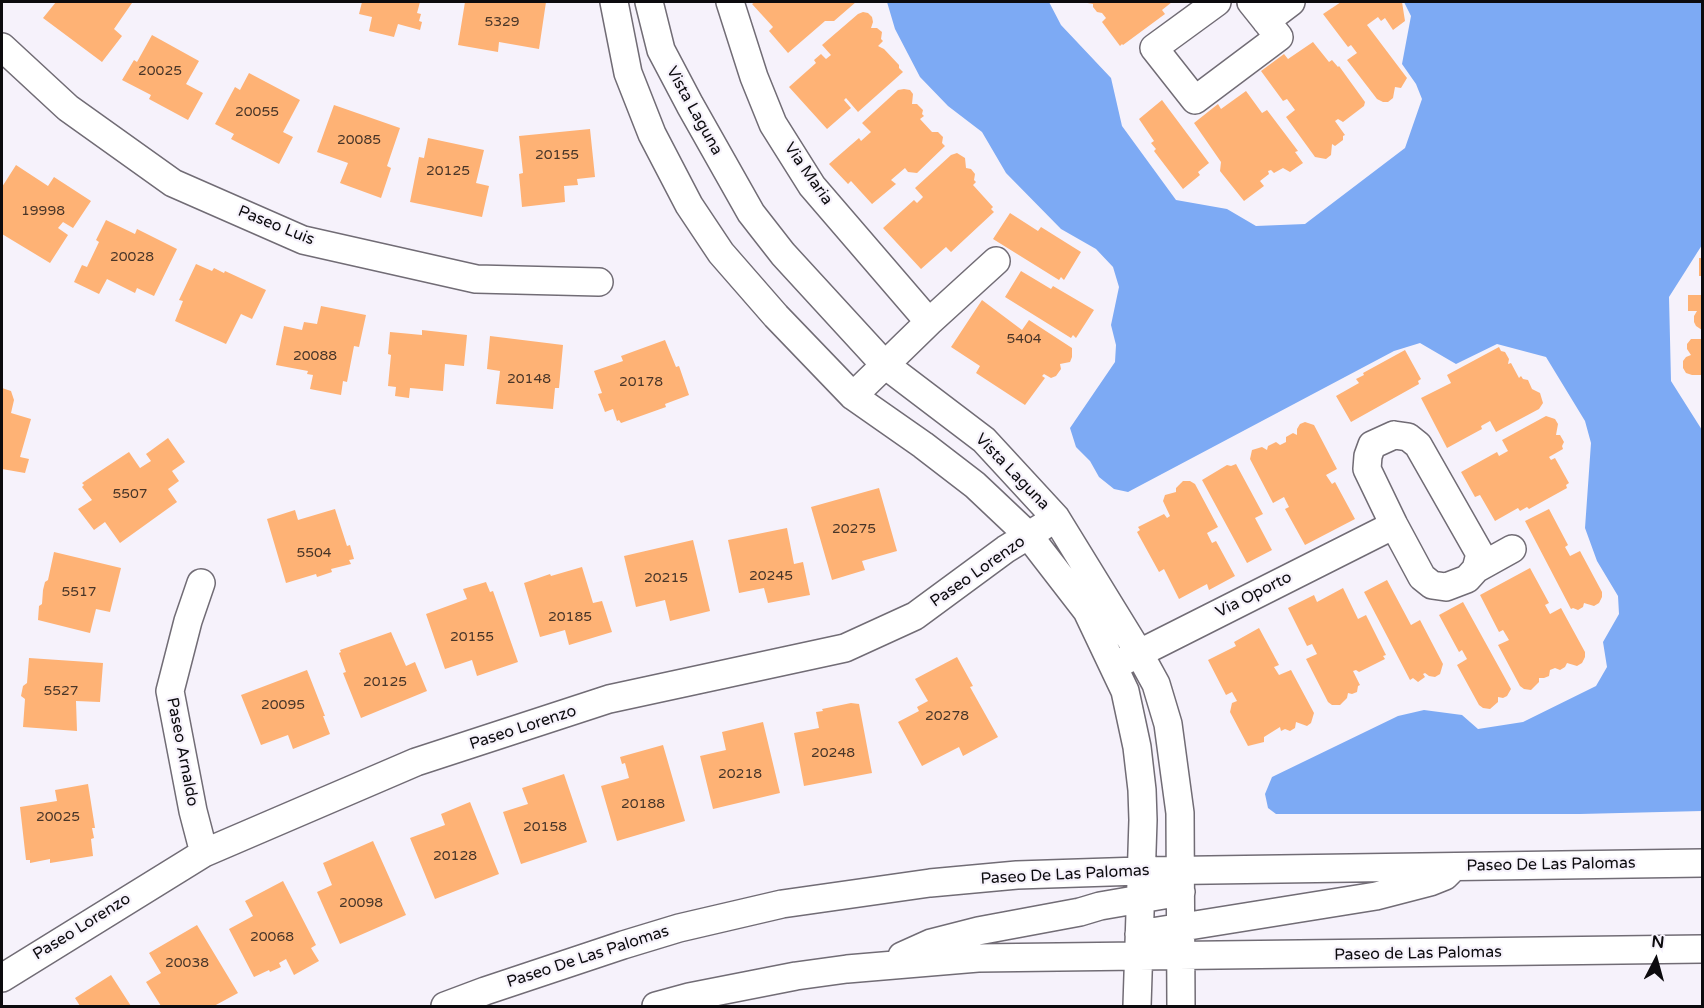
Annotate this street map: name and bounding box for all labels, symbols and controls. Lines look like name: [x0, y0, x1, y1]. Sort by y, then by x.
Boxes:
house number: 5329: [484, 14, 520, 30]
house number: 20025: [138, 63, 182, 79]
street label: Vista Laguna: [662, 63, 726, 159]
house number: 20055: [235, 104, 279, 120]
house number: 20085: [337, 132, 381, 148]
street label: Via Maria: [780, 139, 836, 209]
house number: 20155: [535, 147, 579, 163]
house number: 20125: [426, 163, 470, 179]
street label: Paseo Luis: [235, 202, 317, 250]
house number: 19998: [21, 203, 65, 219]
house number: 20028: [110, 249, 154, 265]
house number: 5404: [1006, 331, 1042, 347]
house number: 20088: [293, 348, 337, 364]
house number: 20148: [507, 371, 551, 387]
house number: 20178: [619, 374, 663, 390]
street label: Vista Laguna: [971, 430, 1053, 514]
house number: 5507: [112, 486, 148, 502]
house number: 20275: [832, 521, 876, 537]
street label: Paseo Lorenzo: [927, 532, 1029, 612]
house number: 5504: [296, 545, 332, 561]
house number: 20245: [749, 568, 793, 584]
street label: Via Oporto: [1213, 568, 1295, 622]
house number: 20215: [644, 570, 688, 586]
house number: 5517: [61, 584, 97, 600]
house number: 20185: [548, 609, 592, 625]
house number: 20155: [450, 629, 494, 645]
house number: 20125: [363, 674, 407, 690]
house number: 5527: [43, 683, 79, 699]
street label: Paseo Arnaldo: [162, 696, 202, 808]
house number: 20095: [261, 697, 305, 713]
street label: Paseo Lorenzo: [467, 702, 579, 754]
house number: 20278: [925, 708, 969, 724]
house number: 20248: [811, 745, 855, 761]
house number: 20218: [718, 766, 762, 782]
house number: 20188: [621, 796, 665, 812]
house number: 20025: [36, 809, 80, 825]
house number: 20158: [523, 819, 567, 835]
house number: 20128: [433, 848, 477, 864]
street label: Paseo De Las Palomas: [1466, 854, 1636, 876]
street label: Paseo De Las Palomas: [980, 861, 1150, 889]
street label: Paseo Lorenzo: [30, 889, 134, 965]
house number: 20098: [339, 895, 383, 911]
street label: Paseo De Las Palomas: [505, 922, 671, 992]
house number: 20068: [250, 929, 294, 945]
north arrow: [1626, 930, 1686, 990]
text: N: [1650, 931, 1665, 953]
street label: Paseo de Las Palomas: [1334, 943, 1502, 965]
house number: 20038: [165, 955, 209, 971]

